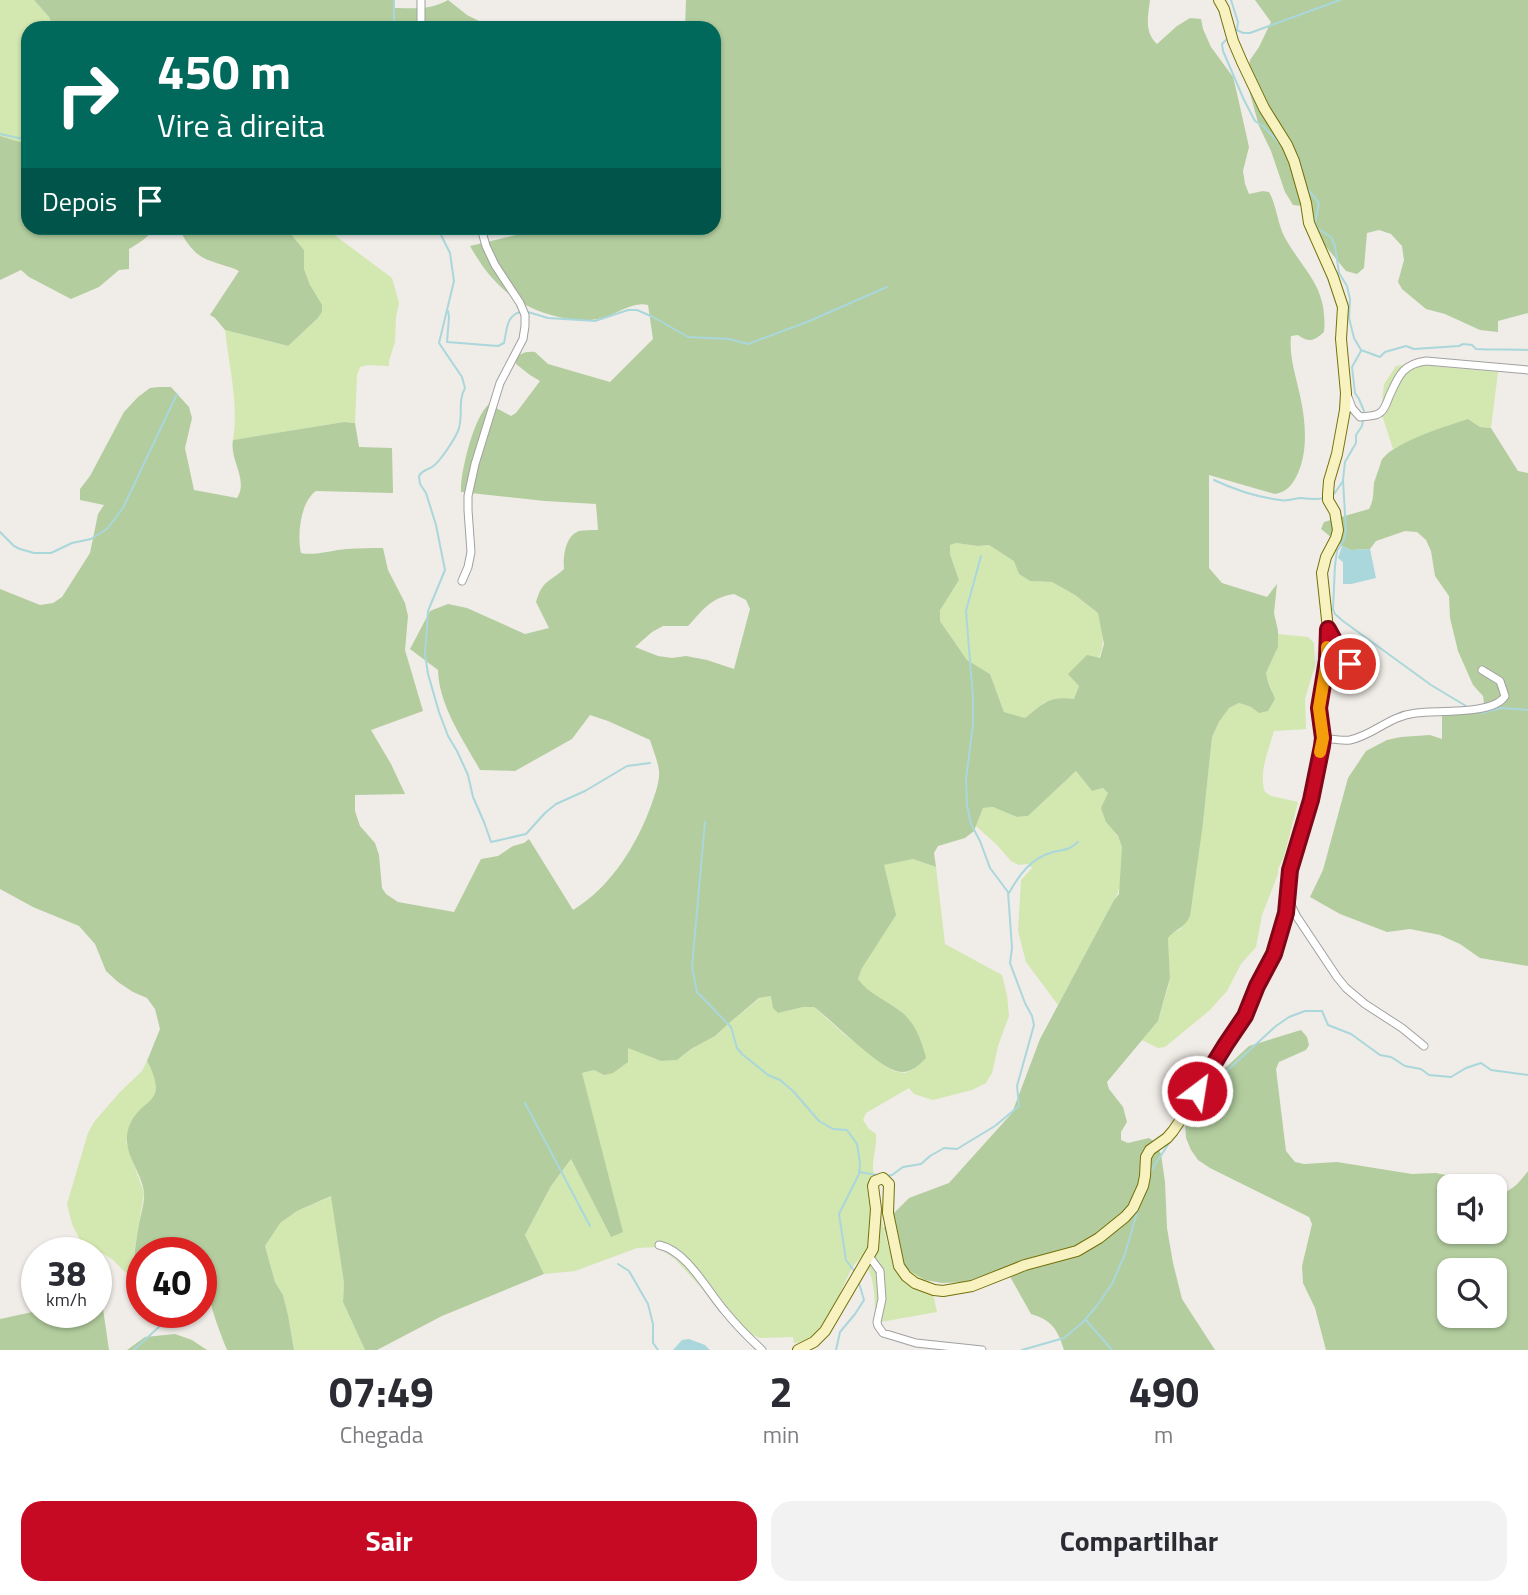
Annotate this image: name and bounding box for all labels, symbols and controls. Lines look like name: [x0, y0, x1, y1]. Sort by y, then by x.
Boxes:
text: 450 m: [157, 33, 291, 108]
icon: right: [42, 49, 133, 140]
text: Vire à direita: [157, 101, 325, 149]
text: Depois: [42, 182, 117, 221]
icon: arrive: [131, 182, 169, 220]
pin: [1320, 634, 1380, 694]
icon: arrive: [1331, 645, 1369, 683]
position arrow: [1160, 1054, 1234, 1128]
map controls: [1437, 1174, 1507, 1328]
button: sound: [1437, 1174, 1507, 1244]
speed limit sign: 40: [126, 1237, 217, 1328]
text: 38: [47, 1246, 86, 1300]
button: search: [1437, 1258, 1507, 1328]
text: km/h: [46, 1286, 87, 1313]
text: 07:49: [329, 1359, 434, 1423]
text: 2: [769, 1359, 793, 1423]
text: 490: [1128, 1359, 1199, 1423]
text: Chegada: [340, 1417, 423, 1452]
text: min: [763, 1417, 799, 1452]
text: m: [1154, 1417, 1173, 1452]
button: Sair: [21, 1501, 757, 1581]
button: Compartilhar: [771, 1501, 1507, 1581]

